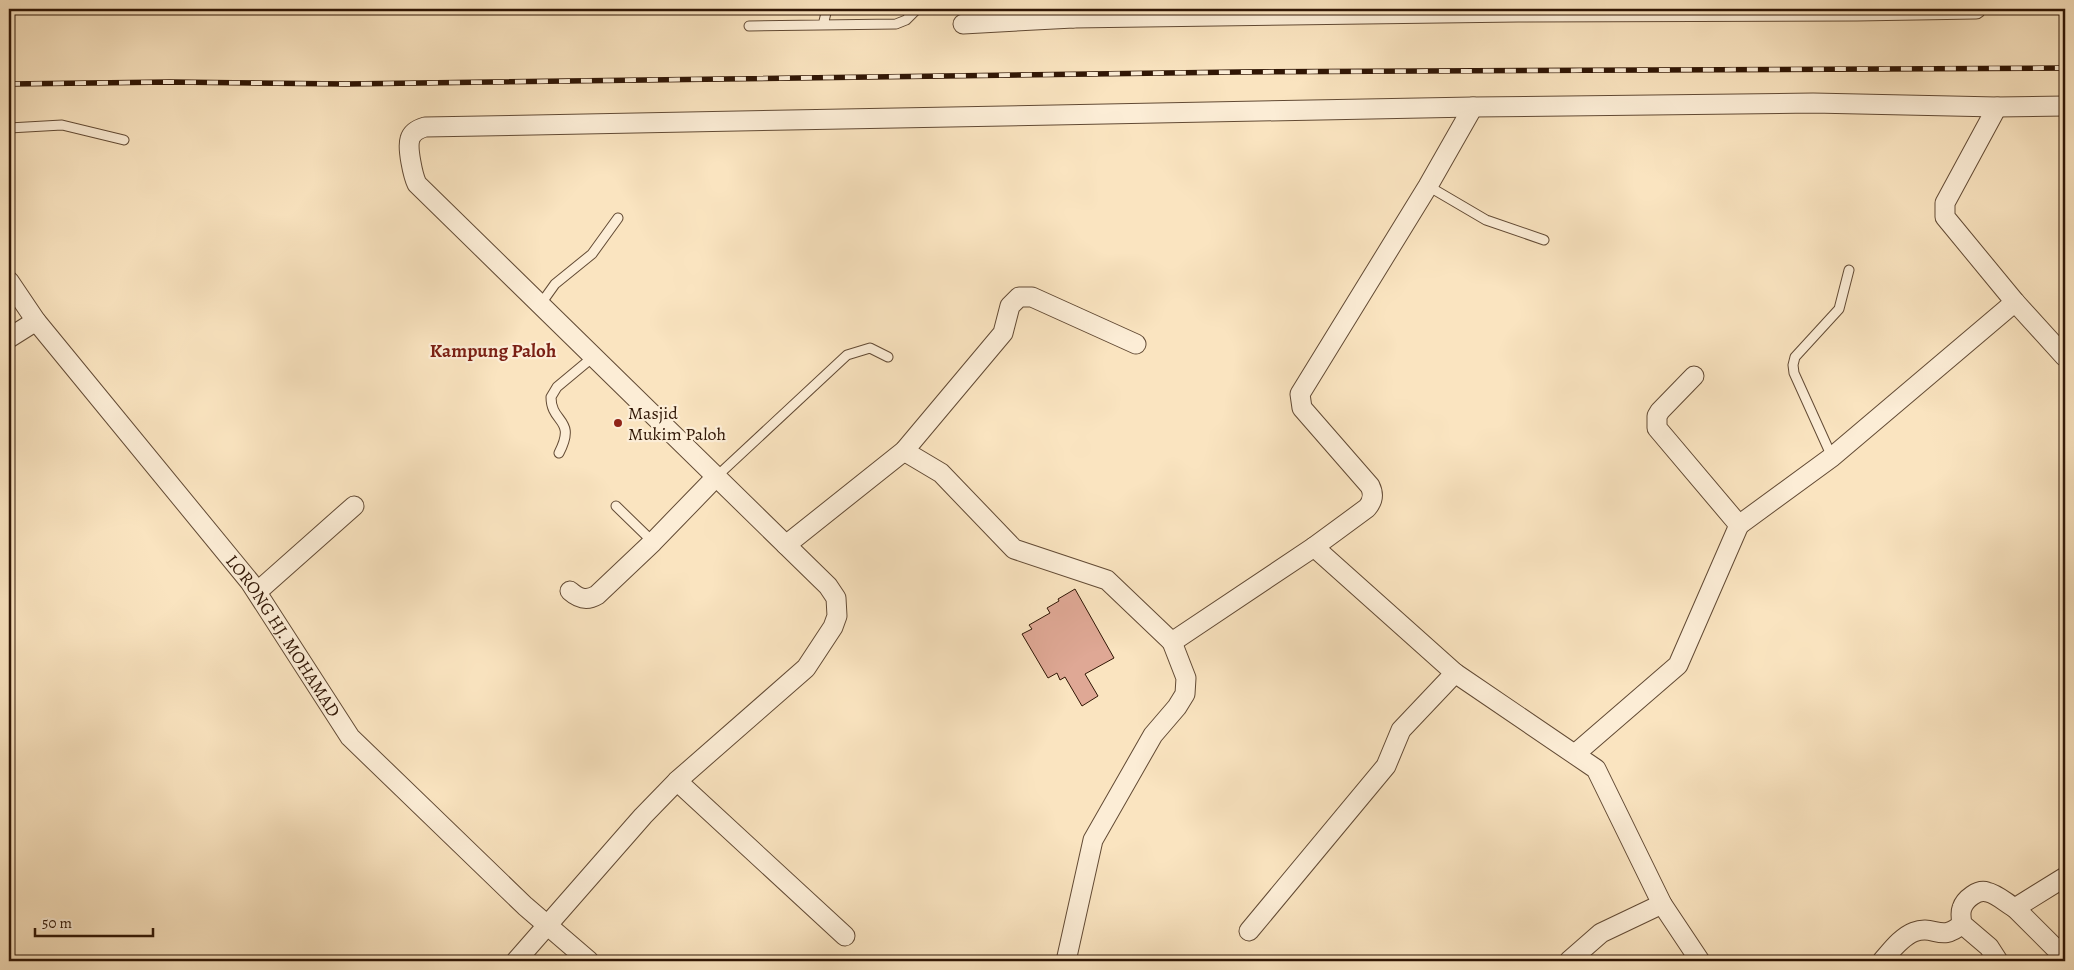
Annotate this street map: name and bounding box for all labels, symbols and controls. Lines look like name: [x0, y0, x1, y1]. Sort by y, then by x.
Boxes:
district label: Kampung Paloh: [430, 338, 556, 364]
place label: Masjid Mukim Paloh: [628, 401, 726, 446]
marker: Masjid Mukim Paloh: [612, 417, 624, 429]
street label: LORONG HJ. MOHAMAD: [220, 550, 346, 722]
scale bar: [35, 905, 152, 937]
text: 50 m: [42, 913, 72, 933]

